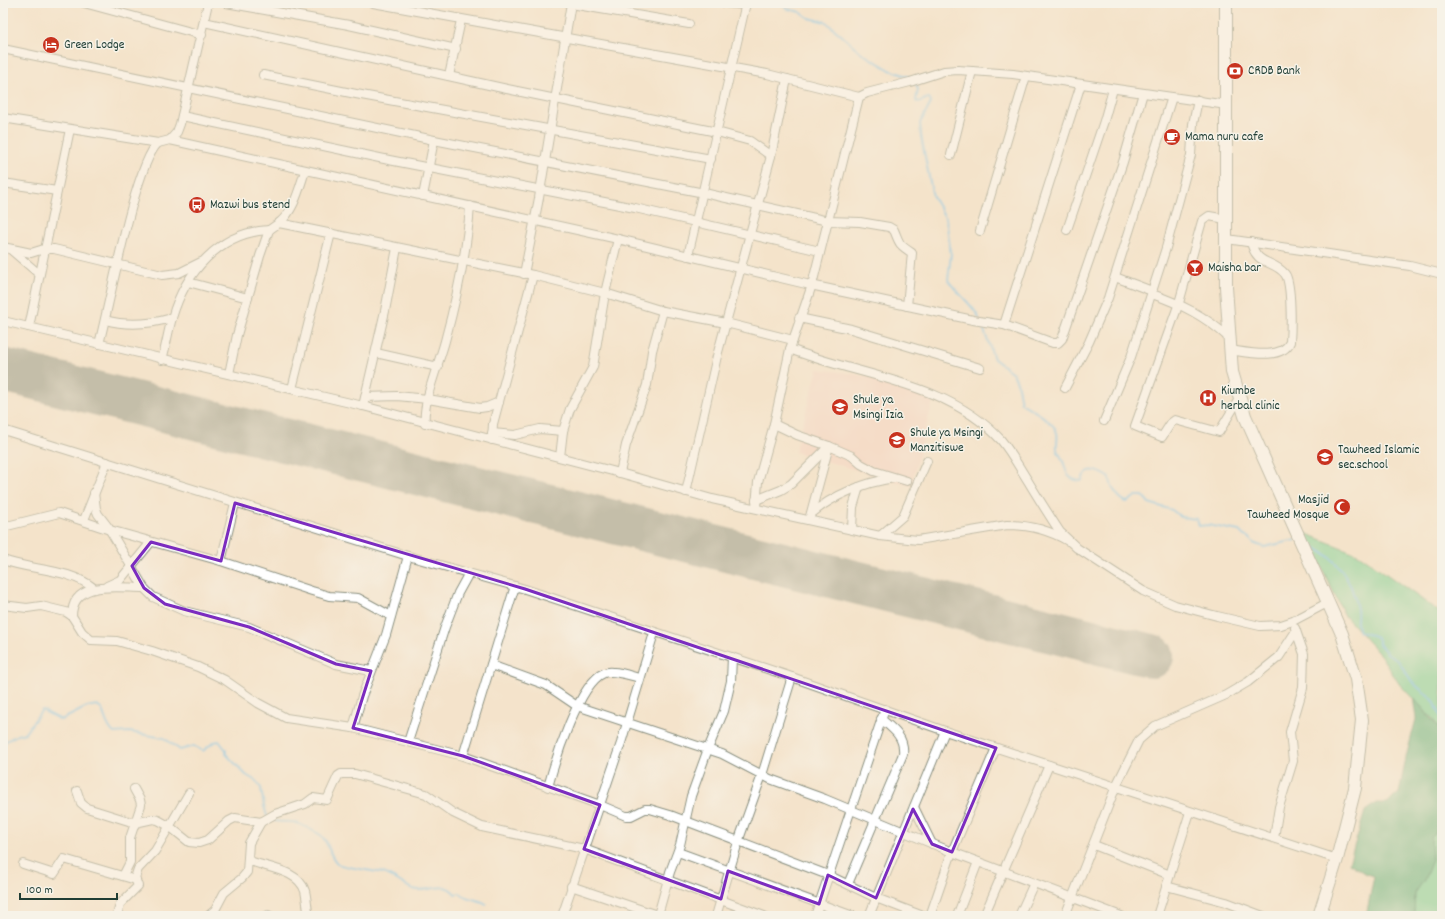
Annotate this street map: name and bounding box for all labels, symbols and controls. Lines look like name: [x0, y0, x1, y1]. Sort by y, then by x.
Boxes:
hotel icon: Green Lodge: [41, 35, 61, 55]
place label: Green Lodge: [64, 36, 125, 55]
bank icon: CRDB Bank: [1225, 61, 1245, 81]
place label: CRDB Bank: [1248, 62, 1300, 81]
cafe icon: Mama nuru cafe: [1162, 127, 1182, 147]
place label: Mama nuru cafe: [1185, 128, 1264, 147]
bus stop icon: Mazwi bus stend: [187, 195, 207, 215]
place label: Mazwi bus stend: [210, 196, 290, 215]
bar icon: Maisha bar: [1185, 258, 1205, 278]
place label: Maisha bar: [1208, 259, 1261, 278]
place label: Kiumbe herbal clinic: [1221, 382, 1280, 416]
hospital icon: Kiumbe herbal clinic: [1198, 388, 1218, 408]
place label: Shule ya Msingi Izia: [853, 391, 904, 425]
school or university icon: Shule ya Msingi Izia: [830, 397, 850, 417]
place label: Shule ya Msingi Manzitiswe: [910, 424, 984, 458]
school or university icon: Shule ya Msingi Manzitiswe: [887, 430, 907, 450]
place label: Tawheed Islamic sec.school: [1338, 441, 1419, 475]
school or university icon: Tawheed Islamic sec.school: [1315, 447, 1335, 467]
place label: Masjid Tawheed Mosque: [1247, 491, 1329, 525]
mosque icon: Masjid Tawheed Mosque: [1332, 497, 1352, 517]
scale bar: [20, 875, 117, 901]
text: 100 m: [26, 882, 53, 899]

